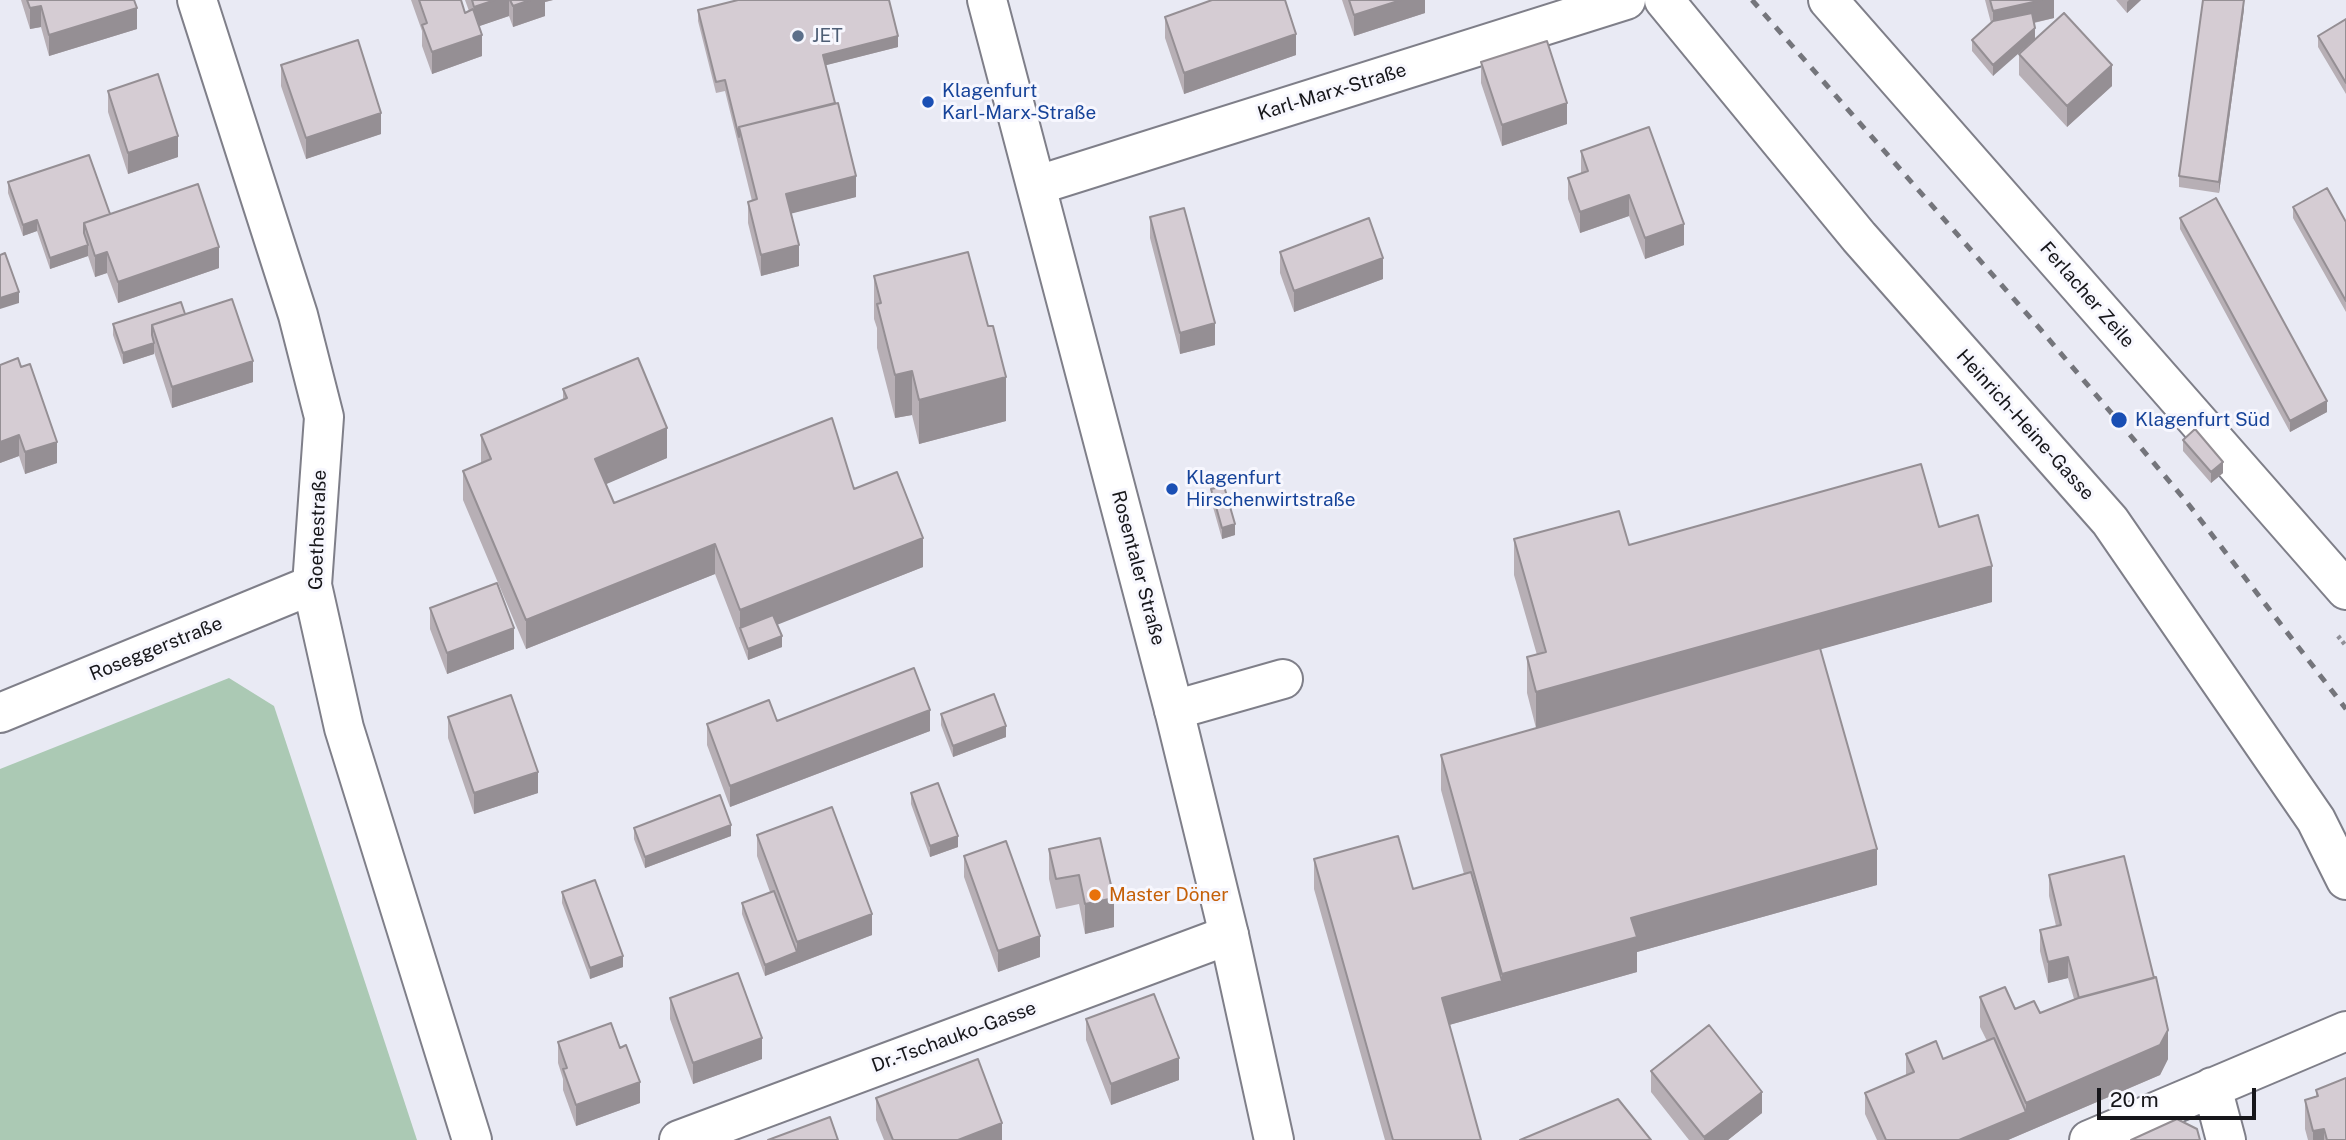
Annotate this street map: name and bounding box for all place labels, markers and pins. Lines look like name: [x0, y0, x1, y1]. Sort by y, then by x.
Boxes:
place label: JET: [812, 25, 843, 47]
marker: JET: [790, 28, 806, 44]
place label: Klagenfurt Karl-Marx-Straße: [942, 80, 1096, 124]
marker: Klagenfurt Karl-Marx-Straße: [920, 94, 936, 110]
place label: Klagenfurt Süd: [2135, 409, 2270, 431]
marker: Klagenfurt Süd: [2109, 410, 2129, 430]
place label: Klagenfurt Hirschenwirtstraße: [1186, 467, 1355, 511]
marker: Klagenfurt Hirschenwirtstraße: [1164, 481, 1180, 497]
place label: Master Döner: [1109, 884, 1229, 906]
marker: Master Döner: [1087, 887, 1103, 903]

